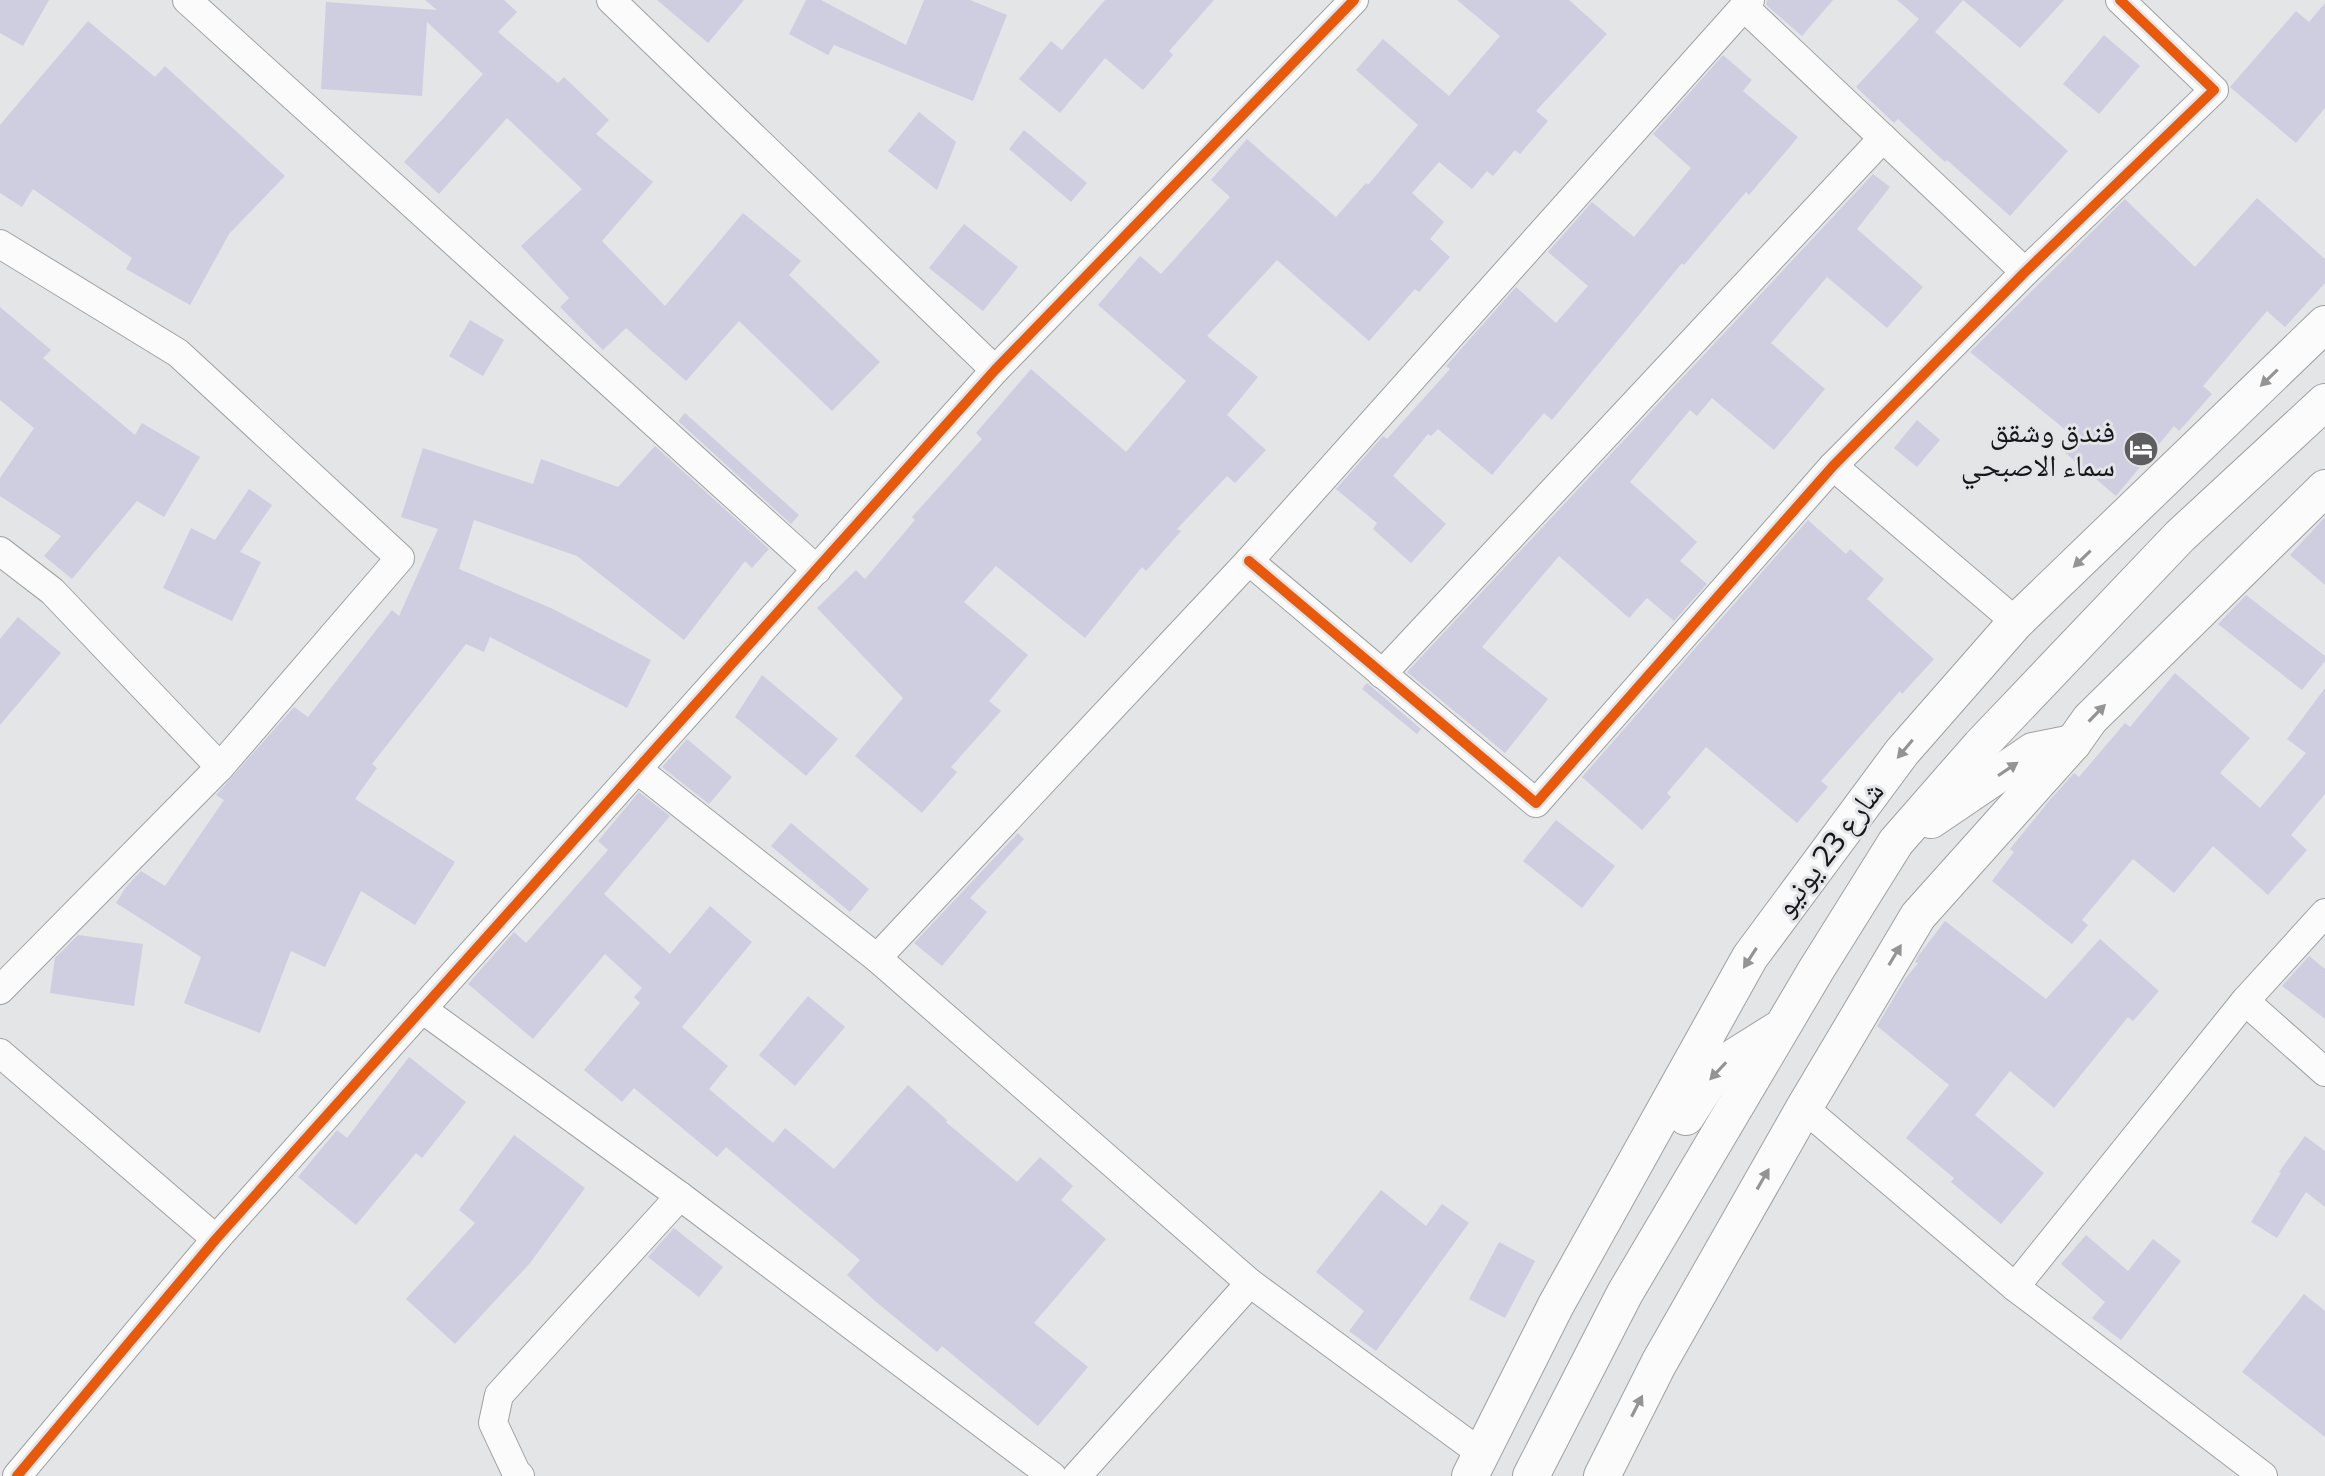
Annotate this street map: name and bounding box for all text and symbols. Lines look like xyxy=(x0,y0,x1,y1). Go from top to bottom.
one-way arrow xyxy=(2260,368,2279,387)
place label: فندق وشقق سماء الاصبحي xyxy=(1961,411,2115,490)
hotel icon: فندق وشقق سماء الاصبحي xyxy=(2122,430,2160,468)
one-way arrow xyxy=(2073,549,2092,567)
one-way arrow xyxy=(2087,704,2105,723)
one-way arrow xyxy=(1897,739,1914,759)
one-way arrow xyxy=(1997,762,2018,777)
street label: شارع 23 يونيو xyxy=(1764,773,1892,924)
one-way arrow xyxy=(1888,944,1902,966)
one-way arrow xyxy=(1744,947,1758,969)
one-way arrow xyxy=(1709,1061,1727,1081)
one-way arrow xyxy=(1756,1168,1770,1190)
one-way arrow xyxy=(1630,1395,1644,1418)

